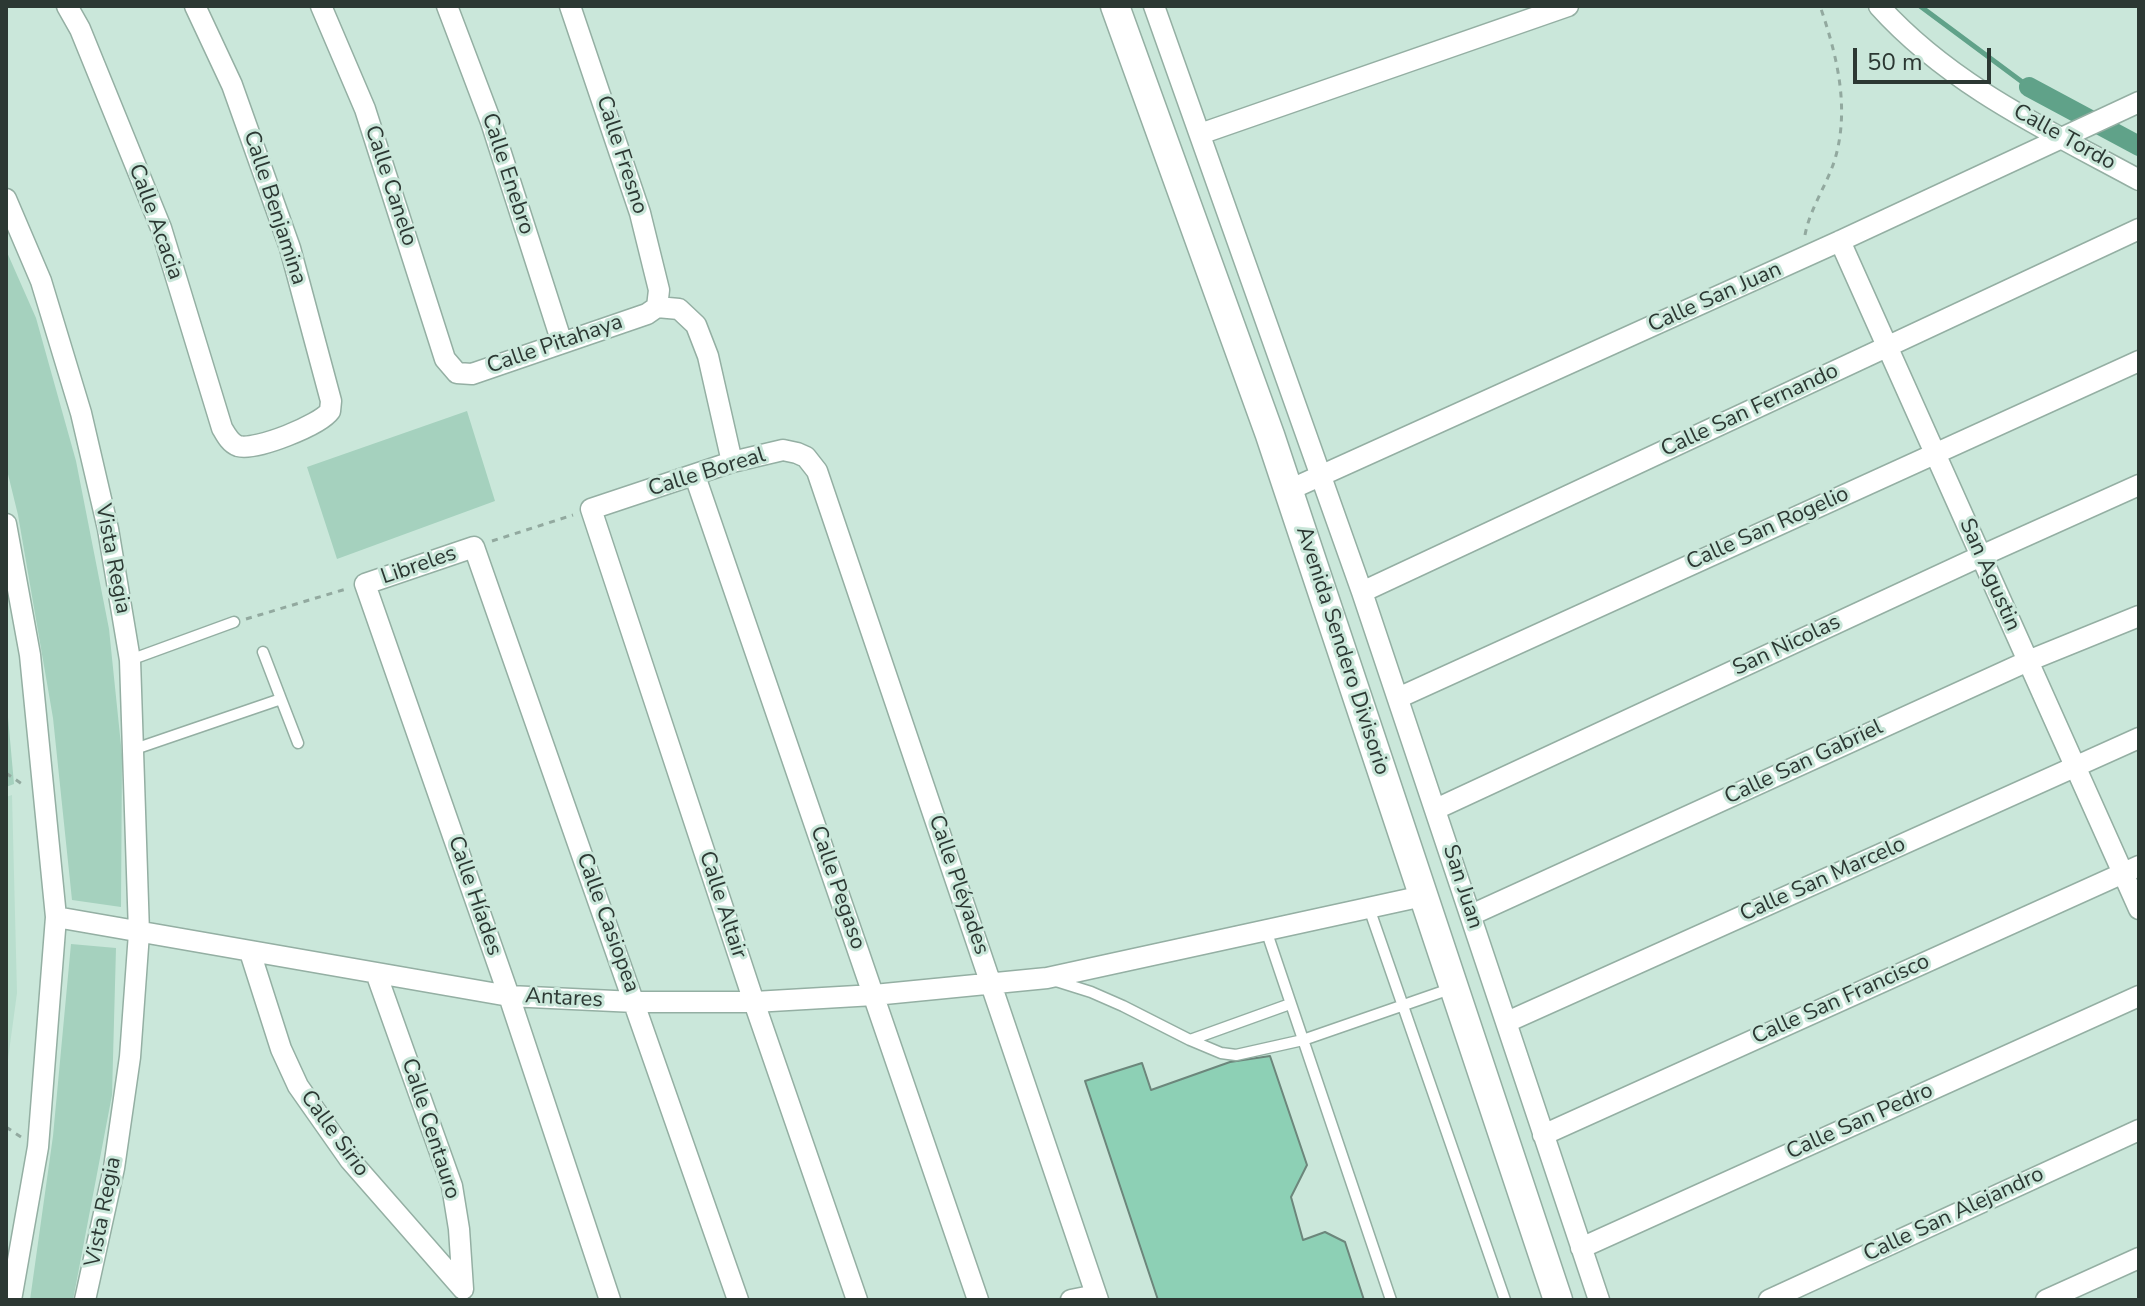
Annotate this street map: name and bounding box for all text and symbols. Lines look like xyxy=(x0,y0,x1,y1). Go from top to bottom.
scale bar xyxy=(1857,32,1995,82)
text: 50 m xyxy=(1867,46,1923,78)
street label: Calle Fresno xyxy=(589,92,653,218)
street label: Calle Tordo xyxy=(2008,99,2120,177)
street label: Calle Enebro xyxy=(475,110,539,238)
street label: Calle Canelo xyxy=(358,122,422,250)
street label: Calle Benjamina xyxy=(237,128,311,288)
street label: Calle Acacia xyxy=(122,161,188,283)
street label: Calle San Juan xyxy=(1644,257,1786,339)
street label: Calle Pitahaya xyxy=(484,309,626,381)
street label: Calle San Fernando xyxy=(1657,358,1843,464)
street label: Calle Boreal xyxy=(645,443,769,503)
street label: Calle San Rogelio xyxy=(1683,481,1853,577)
street label: Vista Regia xyxy=(88,502,136,616)
street label: San Agustin xyxy=(1952,515,2026,635)
street label: Avenida Sendero Divisorio xyxy=(1289,523,1395,779)
street label: Libreles xyxy=(378,541,460,591)
street label: San Nicolas xyxy=(1729,610,1845,682)
street label: Calle San Gabriel xyxy=(1721,715,1887,811)
street label: Calle Pléyades xyxy=(922,812,994,958)
street label: Calle Pegaso xyxy=(804,823,870,953)
street label: Calle San Marcelo xyxy=(1736,832,1910,928)
street label: Calle Híades xyxy=(441,833,507,959)
street label: San Juan xyxy=(1436,842,1488,932)
street label: Calle Altair xyxy=(692,848,752,962)
street label: Calle Casiopea xyxy=(570,850,644,996)
street label: Calle San Francisco xyxy=(1748,949,1934,1051)
street label: Antares xyxy=(524,984,604,1014)
street label: Calle Centauro xyxy=(395,1055,465,1203)
street label: Calle San Pedro xyxy=(1783,1078,1937,1166)
street label: Calle Sirio xyxy=(294,1086,374,1182)
street label: Vista Regia xyxy=(80,1155,128,1269)
street label: Calle San Alejandro xyxy=(1860,1162,2048,1268)

